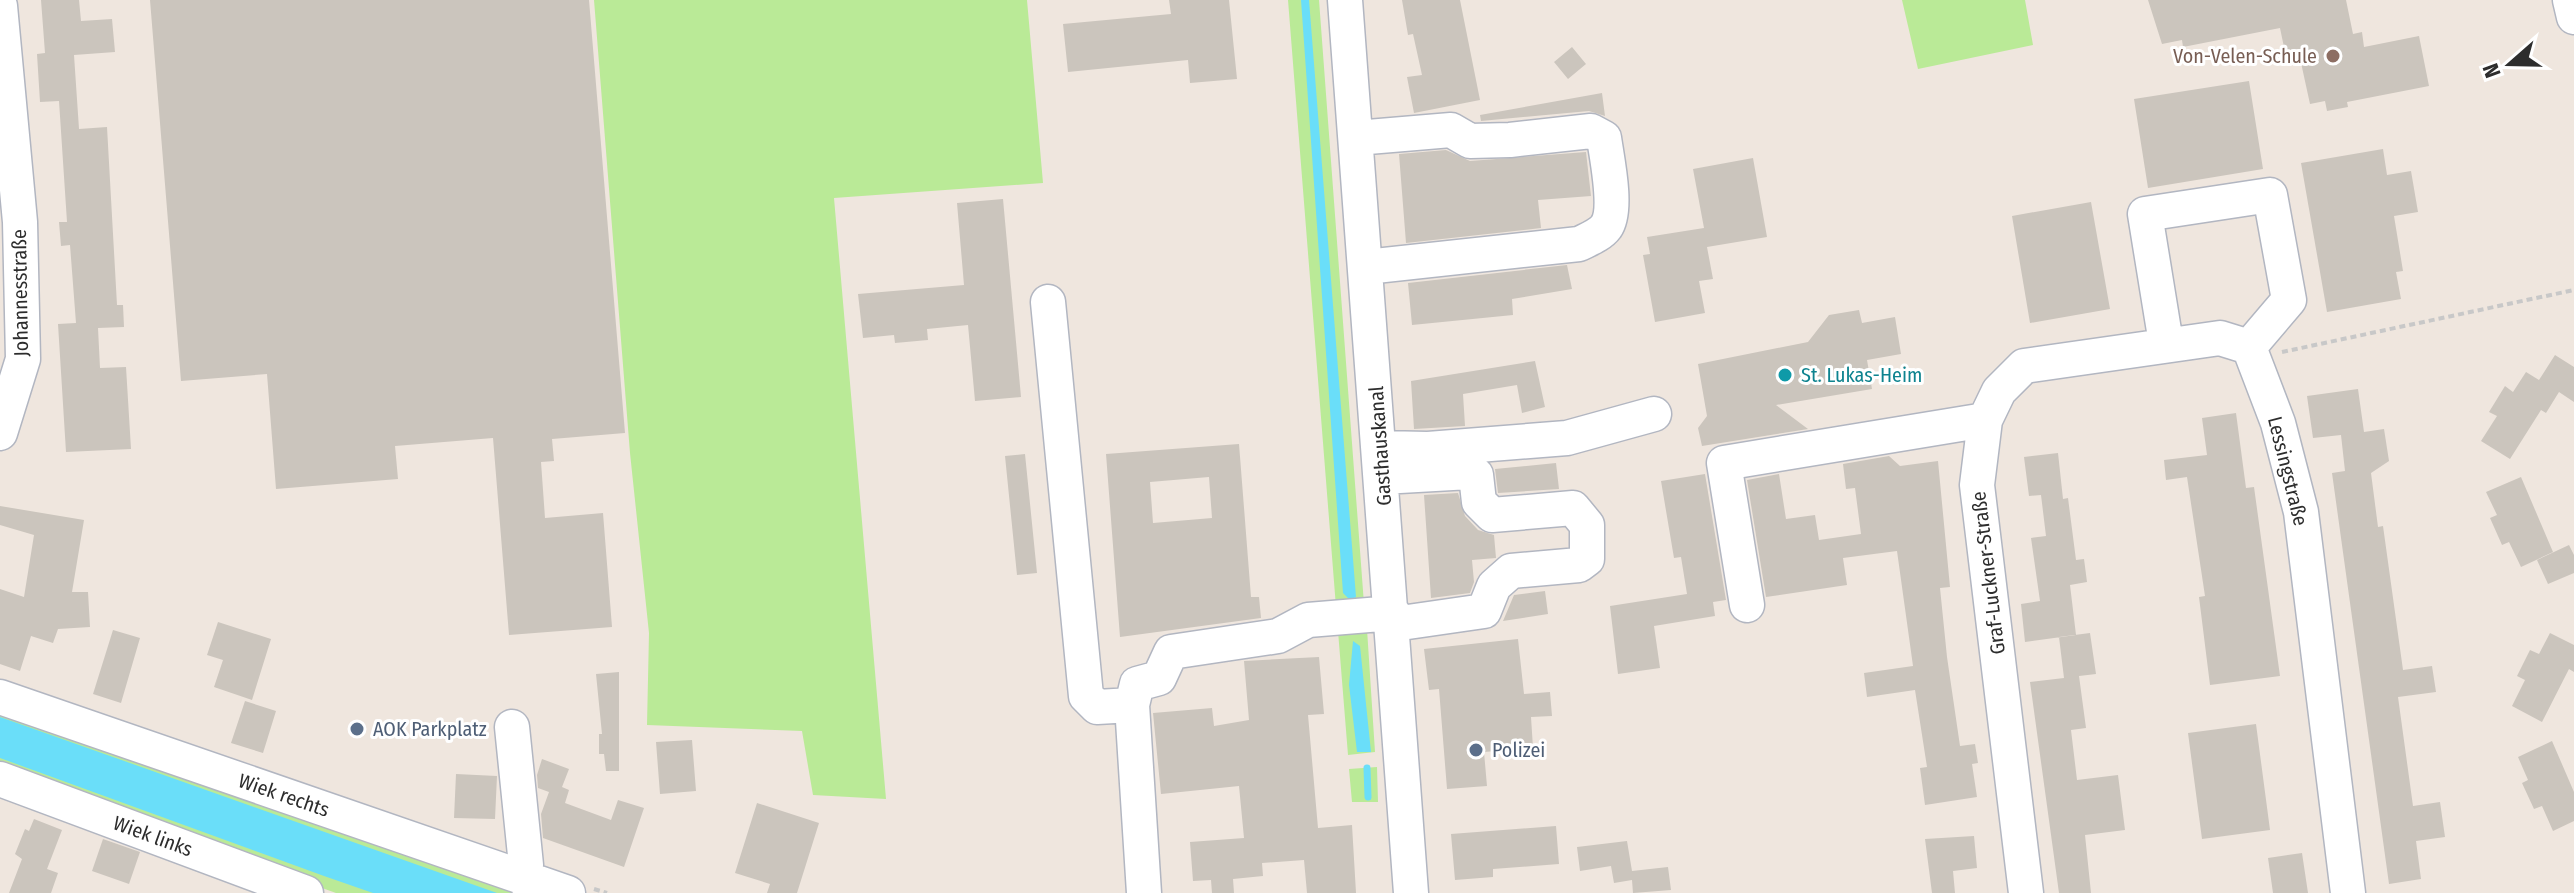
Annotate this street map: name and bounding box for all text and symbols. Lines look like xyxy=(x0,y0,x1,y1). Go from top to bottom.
north arrow xyxy=(2470,24,2550,104)
place label: Von-Velen-Schule xyxy=(2173,44,2317,68)
marker: Von-Velen-Schule xyxy=(2324,47,2342,65)
text: N xyxy=(2477,60,2507,81)
street label: Johannesstraße xyxy=(7,229,33,357)
place label: St. Lukas-Heim xyxy=(1801,363,1922,387)
marker: St. Lukas-Heim xyxy=(1776,366,1794,384)
street label: Gasthauskanal xyxy=(1364,385,1396,507)
street label: Lessingstraße xyxy=(2263,414,2313,528)
street label: Graf-Luckner-Straße xyxy=(1966,490,2010,656)
place label: AOK Parkplatz xyxy=(373,717,487,741)
marker: AOK Parkplatz xyxy=(348,720,366,738)
place label: Polizei xyxy=(1492,738,1545,762)
marker: Polizei xyxy=(1467,741,1485,759)
street label: Wiek rechts xyxy=(235,768,333,822)
street label: Wiek links xyxy=(110,811,196,861)

